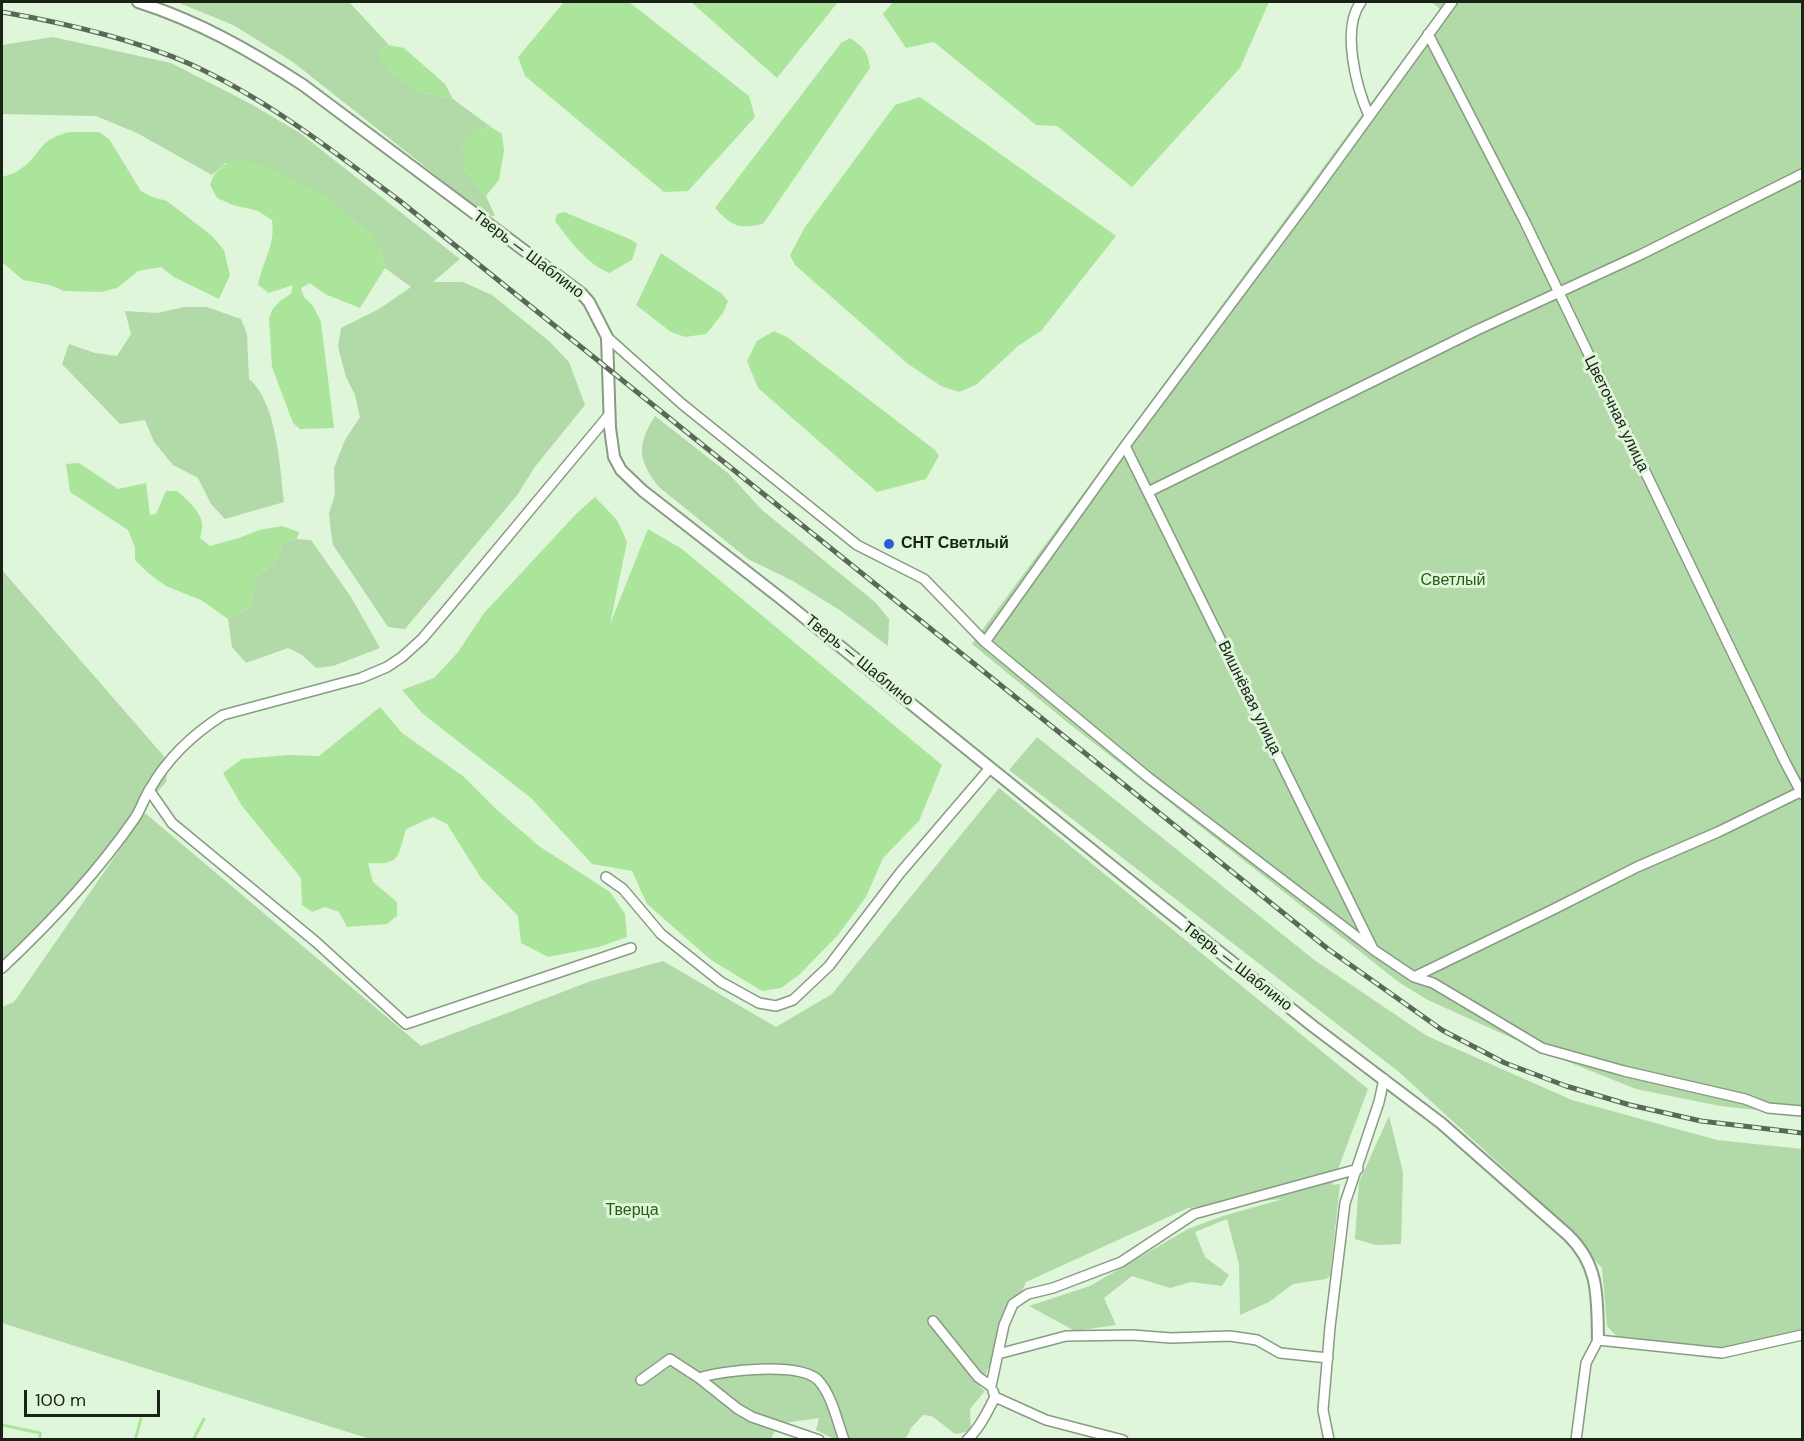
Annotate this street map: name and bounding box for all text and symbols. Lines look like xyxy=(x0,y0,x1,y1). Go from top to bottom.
street label: Тверь — Шаблино xyxy=(469,207,587,303)
street label: Цветочная улица xyxy=(1579,353,1653,475)
place label: СНТ Светлый xyxy=(901,534,1009,554)
marker: СНТ Светлый xyxy=(882,537,896,551)
park label: Светлый xyxy=(1421,571,1485,591)
street label: Тверь — Шаблино xyxy=(801,611,917,711)
street label: Вишнёвая улица xyxy=(1213,638,1285,758)
street label: Тверь — Шаблино xyxy=(1178,918,1296,1016)
park label: Тверца xyxy=(605,1201,659,1221)
scale bar xyxy=(27,1378,164,1416)
text: 100 m xyxy=(35,1388,86,1412)

